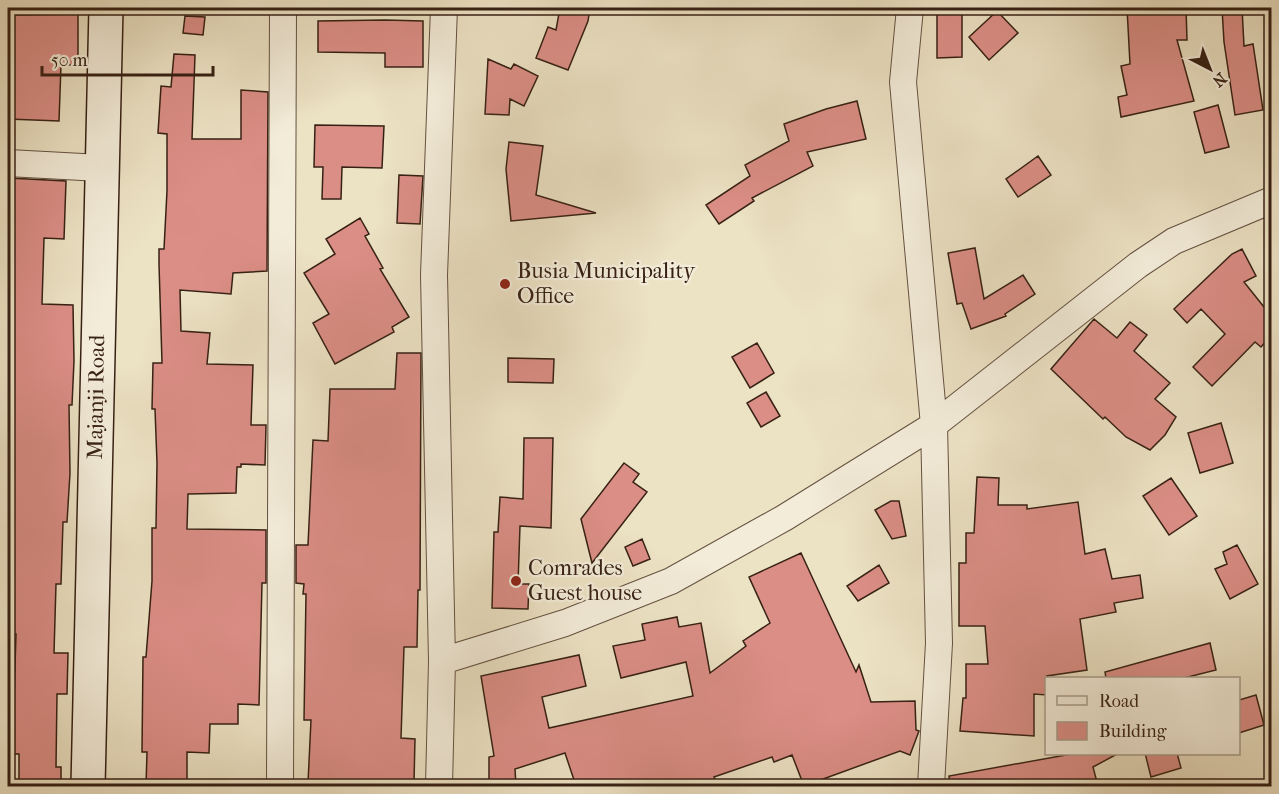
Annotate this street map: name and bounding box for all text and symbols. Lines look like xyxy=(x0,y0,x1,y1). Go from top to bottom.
scale bar xyxy=(42,39,213,77)
north arrow xyxy=(1180,39,1240,99)
text: 50 m xyxy=(51,50,88,71)
text: N xyxy=(1208,69,1231,91)
place label: Busia Municipality Office xyxy=(517,258,696,309)
marker: Busia Municipality Office xyxy=(498,277,512,291)
street label: Majanji Road xyxy=(82,333,110,460)
place label: Comrades Guest house xyxy=(528,555,642,606)
marker: Comrades Guest house xyxy=(509,574,523,588)
legend xyxy=(1045,677,1240,755)
text: Road xyxy=(1099,691,1139,712)
text: Building xyxy=(1099,721,1167,742)

